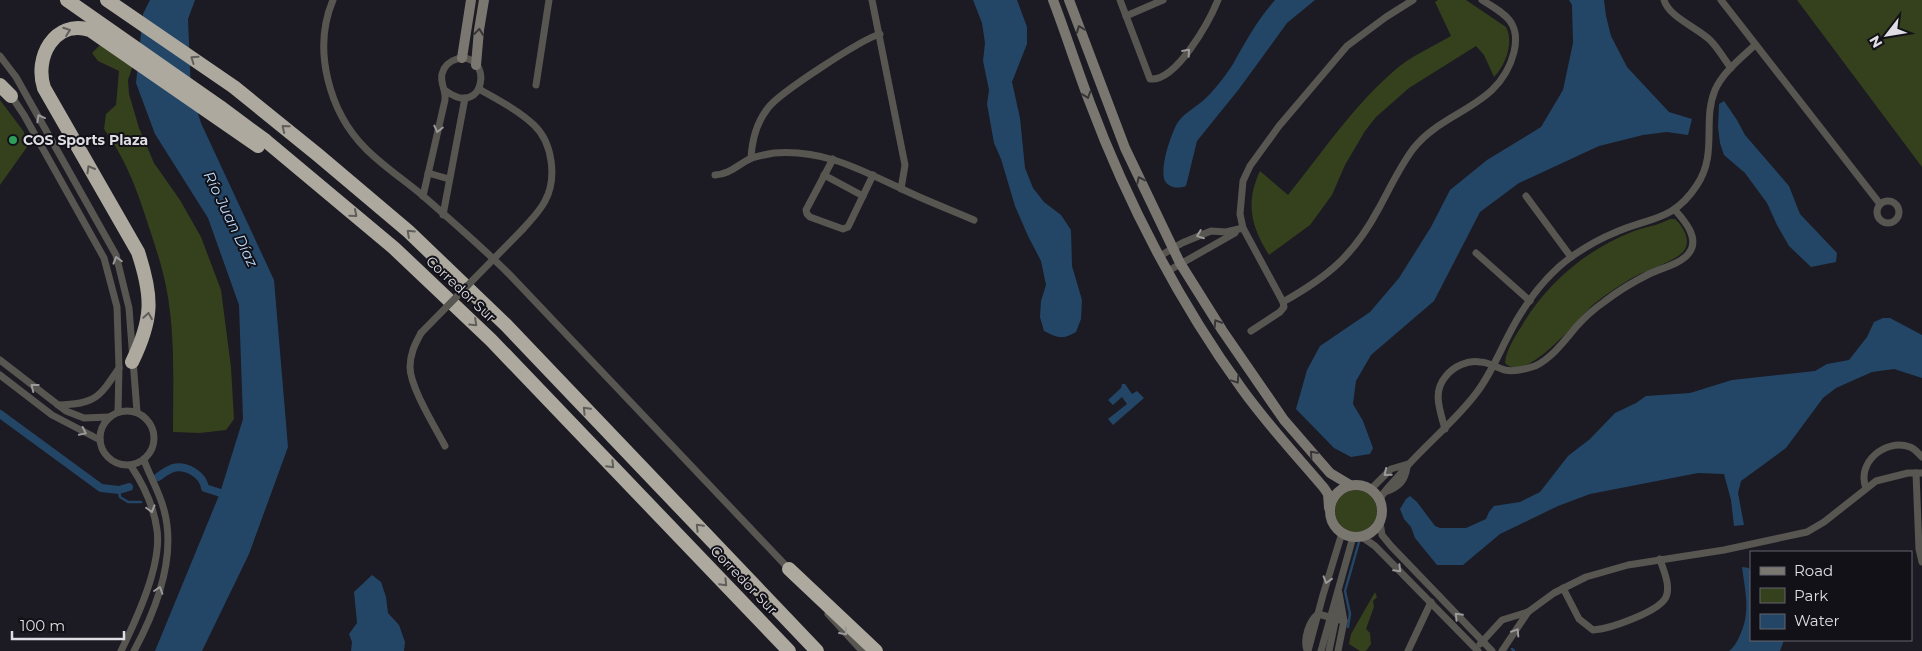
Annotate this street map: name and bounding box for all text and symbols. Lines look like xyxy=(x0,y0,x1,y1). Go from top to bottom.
north arrow xyxy=(1862,10,1912,60)
one-way arrow xyxy=(1076,25,1086,34)
one-way arrow xyxy=(63,27,71,37)
one-way arrow xyxy=(473,28,484,36)
text: N xyxy=(1865,32,1886,51)
one-way arrow xyxy=(1181,49,1190,58)
one-way arrow xyxy=(190,56,200,65)
one-way arrow xyxy=(1081,91,1091,99)
one-way arrow xyxy=(36,114,46,123)
one-way arrow xyxy=(433,125,444,134)
one-way arrow xyxy=(282,126,291,134)
place label: COS Sports Plaza xyxy=(23,131,148,149)
marker: COS Sports Plaza xyxy=(7,134,19,146)
one-way arrow xyxy=(86,165,96,174)
water label: Río Juan Díaz xyxy=(200,168,263,270)
one-way arrow xyxy=(1135,176,1146,185)
one-way arrow xyxy=(349,208,358,217)
one-way arrow xyxy=(1196,229,1205,240)
one-way arrow xyxy=(406,230,415,239)
street label: Corredor Sur xyxy=(422,252,500,326)
one-way arrow xyxy=(113,257,123,265)
one-way arrow xyxy=(142,312,153,320)
one-way arrow xyxy=(468,317,477,326)
one-way arrow xyxy=(1214,319,1223,328)
one-way arrow xyxy=(1230,374,1239,383)
one-way arrow xyxy=(31,384,40,392)
one-way arrow xyxy=(583,406,592,415)
one-way arrow xyxy=(78,426,87,436)
one-way arrow xyxy=(1310,450,1319,459)
one-way arrow xyxy=(605,460,614,469)
one-way arrow xyxy=(1384,468,1393,477)
one-way arrow xyxy=(146,505,156,513)
one-way arrow xyxy=(696,524,705,533)
street label: Corredor Sur xyxy=(707,542,782,619)
legend xyxy=(1750,551,1912,641)
text: Road xyxy=(1794,561,1833,580)
one-way arrow xyxy=(1392,563,1401,572)
one-way arrow xyxy=(1323,575,1333,584)
one-way arrow xyxy=(718,577,727,586)
one-way arrow xyxy=(154,586,164,595)
text: Park xyxy=(1794,586,1828,605)
scale bar xyxy=(12,608,125,640)
text: Water xyxy=(1794,611,1840,630)
one-way arrow xyxy=(1455,613,1464,622)
text: 100 m xyxy=(20,616,65,635)
one-way arrow xyxy=(838,626,846,635)
one-way arrow xyxy=(1510,629,1519,638)

